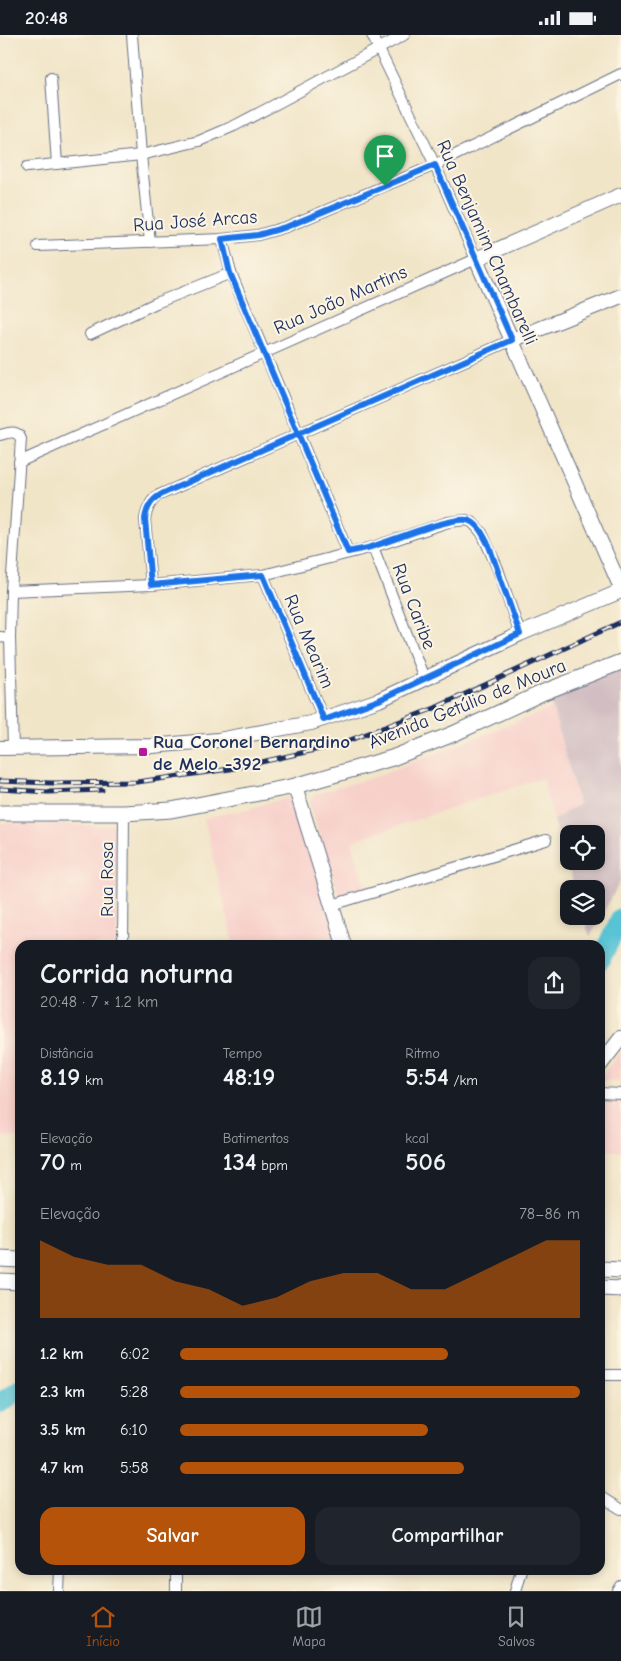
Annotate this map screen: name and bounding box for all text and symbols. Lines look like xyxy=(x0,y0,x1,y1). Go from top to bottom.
text: 20:48 xyxy=(25,7,68,29)
pin xyxy=(364,135,406,186)
street label: Rua Benjamim Chambarelli xyxy=(432,137,542,348)
icon: arrive xyxy=(371,142,399,170)
street label: Rua José Arcas xyxy=(132,206,258,236)
street label: Rua João Martins xyxy=(270,261,411,339)
street label: Rua Caribe xyxy=(388,560,440,652)
street label: Rua Mearim xyxy=(279,591,339,692)
street label: Avenida Getúlio de Moura xyxy=(365,654,569,754)
place label: Rua Coronel Bernardino de Melo -392 xyxy=(153,731,350,775)
marker: Rua Coronel Bernardino de Melo -392 xyxy=(137,746,149,758)
map controls xyxy=(560,825,605,925)
button: locate xyxy=(560,825,605,870)
street label: Rua Rosa xyxy=(96,841,118,917)
button: layers xyxy=(560,880,605,925)
button: share xyxy=(528,957,580,1009)
text: Corrida noturna xyxy=(40,958,233,990)
text: 20:48 · 7 × 1.2 km xyxy=(40,993,158,1011)
text: Distância xyxy=(40,1045,94,1062)
text: Tempo xyxy=(223,1045,262,1062)
text: Ritmo xyxy=(405,1045,440,1062)
text: 8.19 xyxy=(40,1062,80,1091)
text: 48:19 xyxy=(223,1062,275,1091)
text: 5:54 xyxy=(405,1062,449,1091)
text: km xyxy=(80,1072,103,1089)
text: /km xyxy=(449,1072,478,1089)
text: Elevação xyxy=(40,1130,93,1147)
text: Batimentos xyxy=(223,1130,289,1147)
text: kcal xyxy=(405,1130,429,1147)
text: 70 xyxy=(40,1147,66,1176)
text: 134 xyxy=(223,1147,257,1176)
text: 506 xyxy=(405,1147,446,1176)
text: m xyxy=(66,1157,82,1174)
text: bpm xyxy=(257,1157,288,1174)
text: Elevação xyxy=(40,1205,100,1223)
text: 78–86 m xyxy=(519,1205,580,1223)
text: 1.2 km xyxy=(40,1345,83,1363)
text: 6:02 xyxy=(120,1345,150,1363)
text: 2.3 km xyxy=(40,1383,85,1401)
text: 5:28 xyxy=(120,1383,148,1401)
text: 3.5 km xyxy=(40,1421,86,1439)
text: 6:10 xyxy=(120,1421,148,1439)
text: 4.7 km xyxy=(40,1459,84,1477)
text: 5:58 xyxy=(120,1459,148,1477)
button: Salvar xyxy=(40,1507,305,1565)
button: Compartilhar xyxy=(315,1507,580,1565)
tab: Início xyxy=(86,1603,120,1650)
tab: Mapa xyxy=(292,1603,326,1650)
tab: Salvos xyxy=(498,1603,535,1650)

